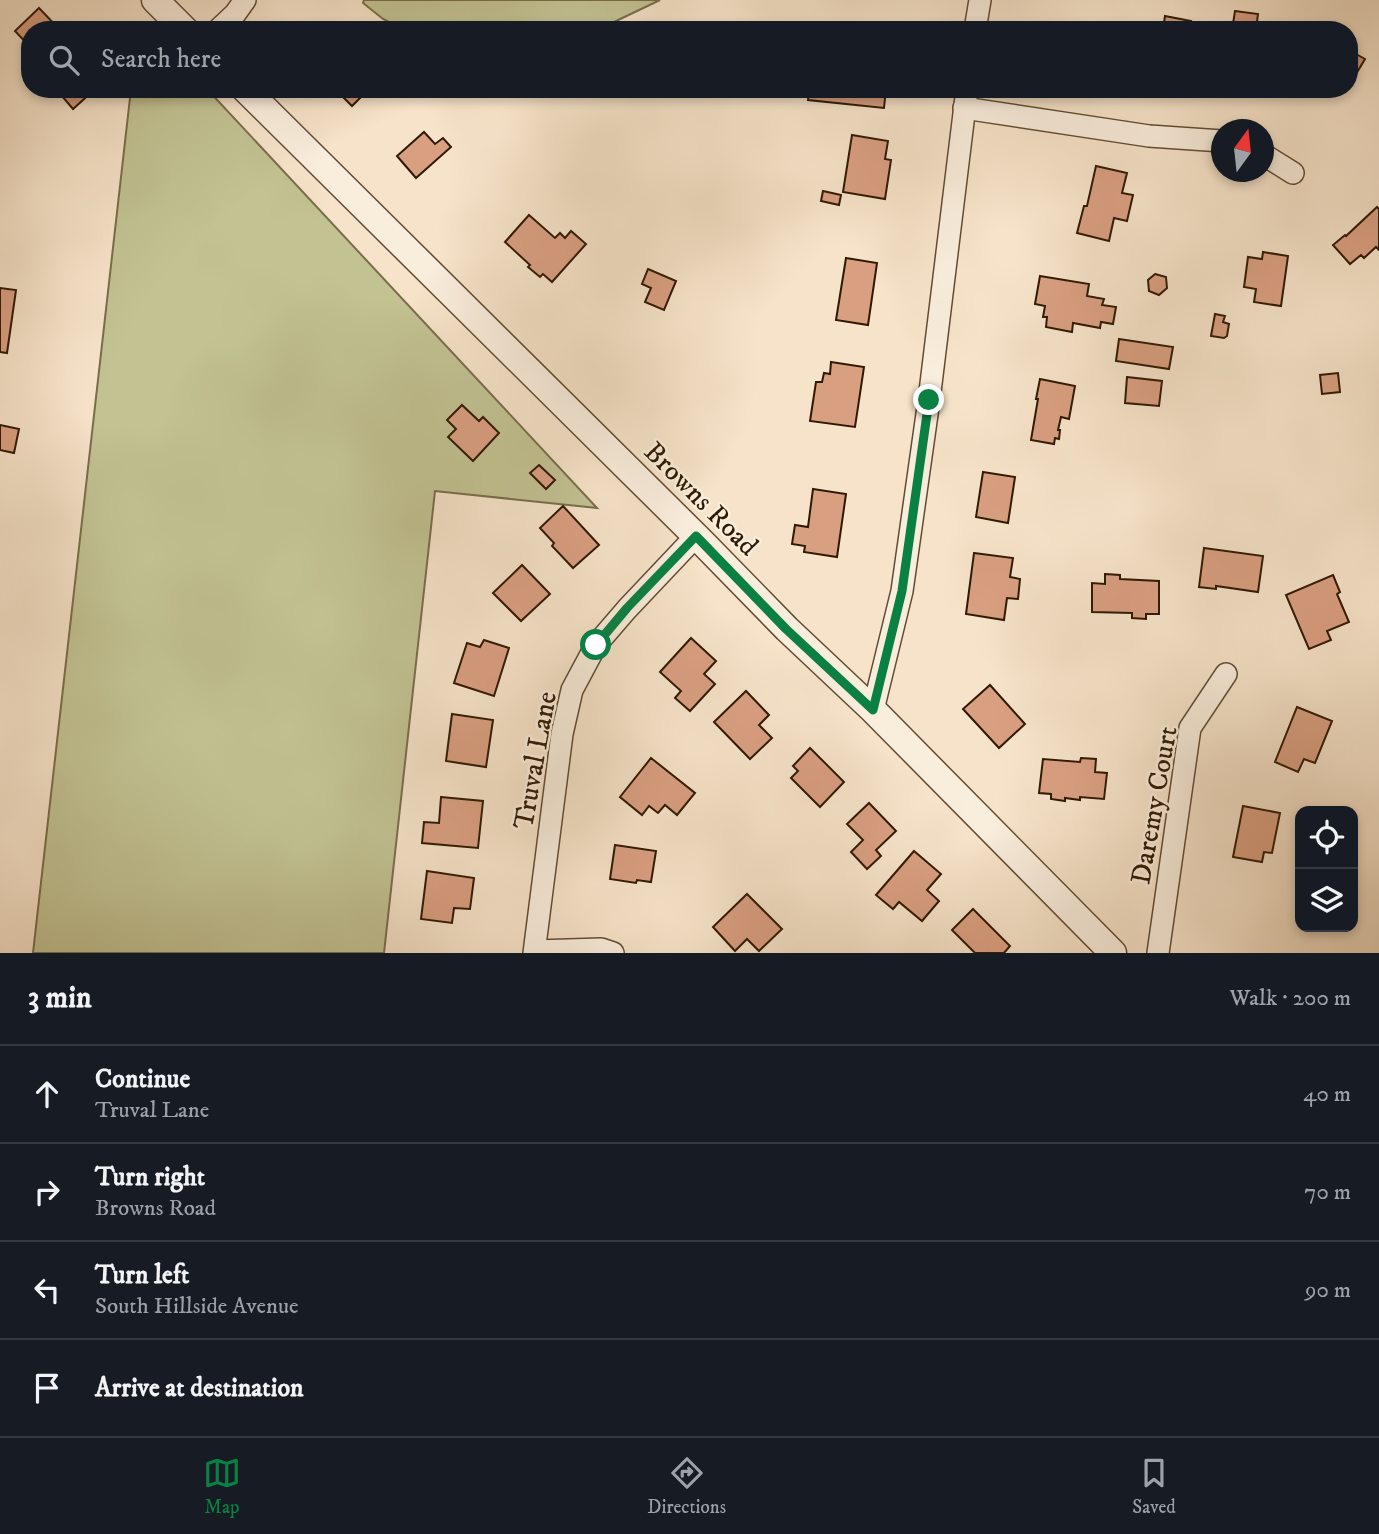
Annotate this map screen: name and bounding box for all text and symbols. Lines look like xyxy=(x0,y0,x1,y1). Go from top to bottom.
search box xyxy=(21,21,1358,98)
icon: search xyxy=(45,41,83,79)
text: Search here xyxy=(101,43,221,76)
north arrow xyxy=(1211,119,1274,182)
route end xyxy=(913,384,944,415)
street label: Browns Road xyxy=(636,435,765,564)
route start xyxy=(580,629,611,660)
street label: Truval Lane xyxy=(506,689,565,832)
street label: Daremy Court xyxy=(1123,723,1186,887)
map controls xyxy=(1295,806,1358,932)
button: locate xyxy=(1295,806,1358,869)
button: layers xyxy=(1295,869,1358,932)
text: 3 min xyxy=(28,980,92,1017)
text: Walk · 200 m xyxy=(1230,984,1351,1013)
text: Continue xyxy=(95,1063,190,1096)
icon: ahead xyxy=(28,1075,66,1113)
text: 40 m xyxy=(1303,1080,1351,1109)
text: Truval Lane xyxy=(95,1096,209,1125)
text: Turn right xyxy=(95,1161,205,1194)
icon: right xyxy=(28,1173,66,1211)
text: 70 m xyxy=(1304,1178,1351,1207)
text: Browns Road xyxy=(95,1194,216,1223)
text: Turn left xyxy=(95,1259,189,1292)
icon: left xyxy=(28,1271,66,1309)
text: 90 m xyxy=(1305,1276,1351,1305)
text: South Hillside Avenue xyxy=(95,1292,299,1321)
icon: arrive xyxy=(28,1369,66,1407)
text: Arrive at destination xyxy=(95,1372,304,1405)
tab: Map xyxy=(203,1454,241,1519)
tab: Directions xyxy=(647,1454,726,1519)
tab: Saved xyxy=(1132,1454,1176,1519)

